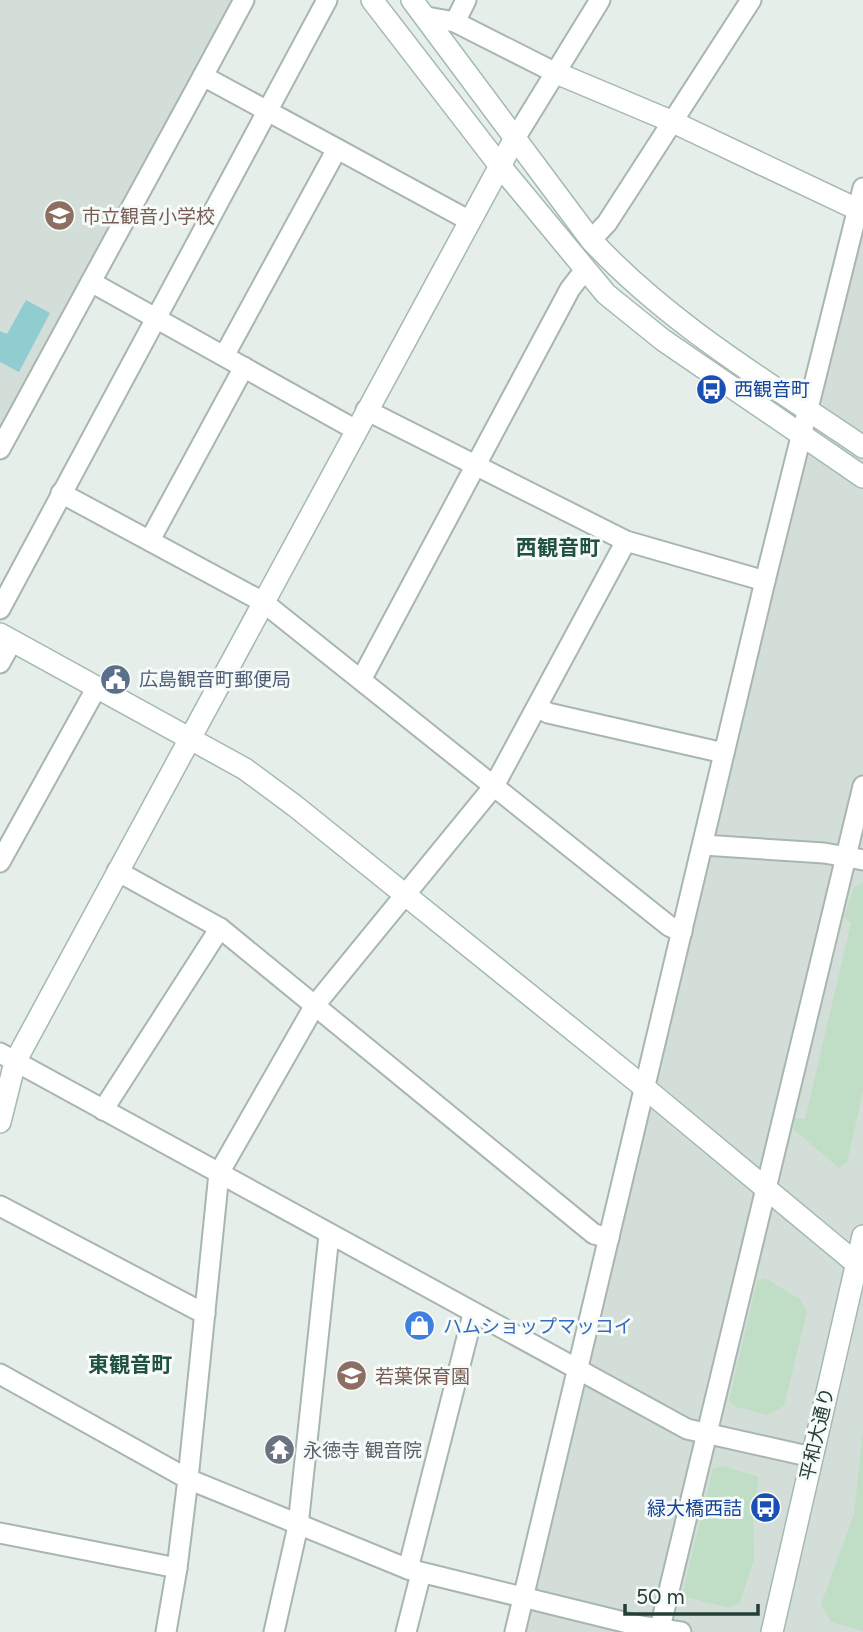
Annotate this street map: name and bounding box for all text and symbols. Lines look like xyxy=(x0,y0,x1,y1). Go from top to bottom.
school or university icon: 市立観音小学校 xyxy=(42,199,76,233)
place label: 市立観音小学校 xyxy=(82,205,215,228)
bus stop icon: 西観音町 xyxy=(694,372,728,406)
place label: 西観音町 xyxy=(734,378,810,401)
district label: 西観音町 xyxy=(516,535,600,560)
public building icon: 広島観音町郵便局 xyxy=(99,662,133,696)
place label: 広島観音町郵便局 xyxy=(139,668,291,691)
shop icon: ハムショップマッコイ xyxy=(403,1309,437,1343)
place label: ハムショップマッコイ xyxy=(443,1315,633,1338)
district label: 東観音町 xyxy=(88,1352,172,1377)
school or university icon: 若葉保育園 xyxy=(335,1359,369,1393)
place label: 若葉保育園 xyxy=(375,1365,470,1388)
street label: 平和大通り xyxy=(795,1385,839,1483)
temple icon: 永徳寺 観音院 xyxy=(263,1433,297,1467)
place label: 永徳寺 観音院 xyxy=(303,1439,422,1462)
bus stop icon: 緑大橋西詰 xyxy=(748,1491,782,1525)
place label: 緑大橋西詰 xyxy=(647,1497,742,1520)
scale bar xyxy=(625,1572,758,1616)
text: 50 m xyxy=(636,1584,685,1609)

